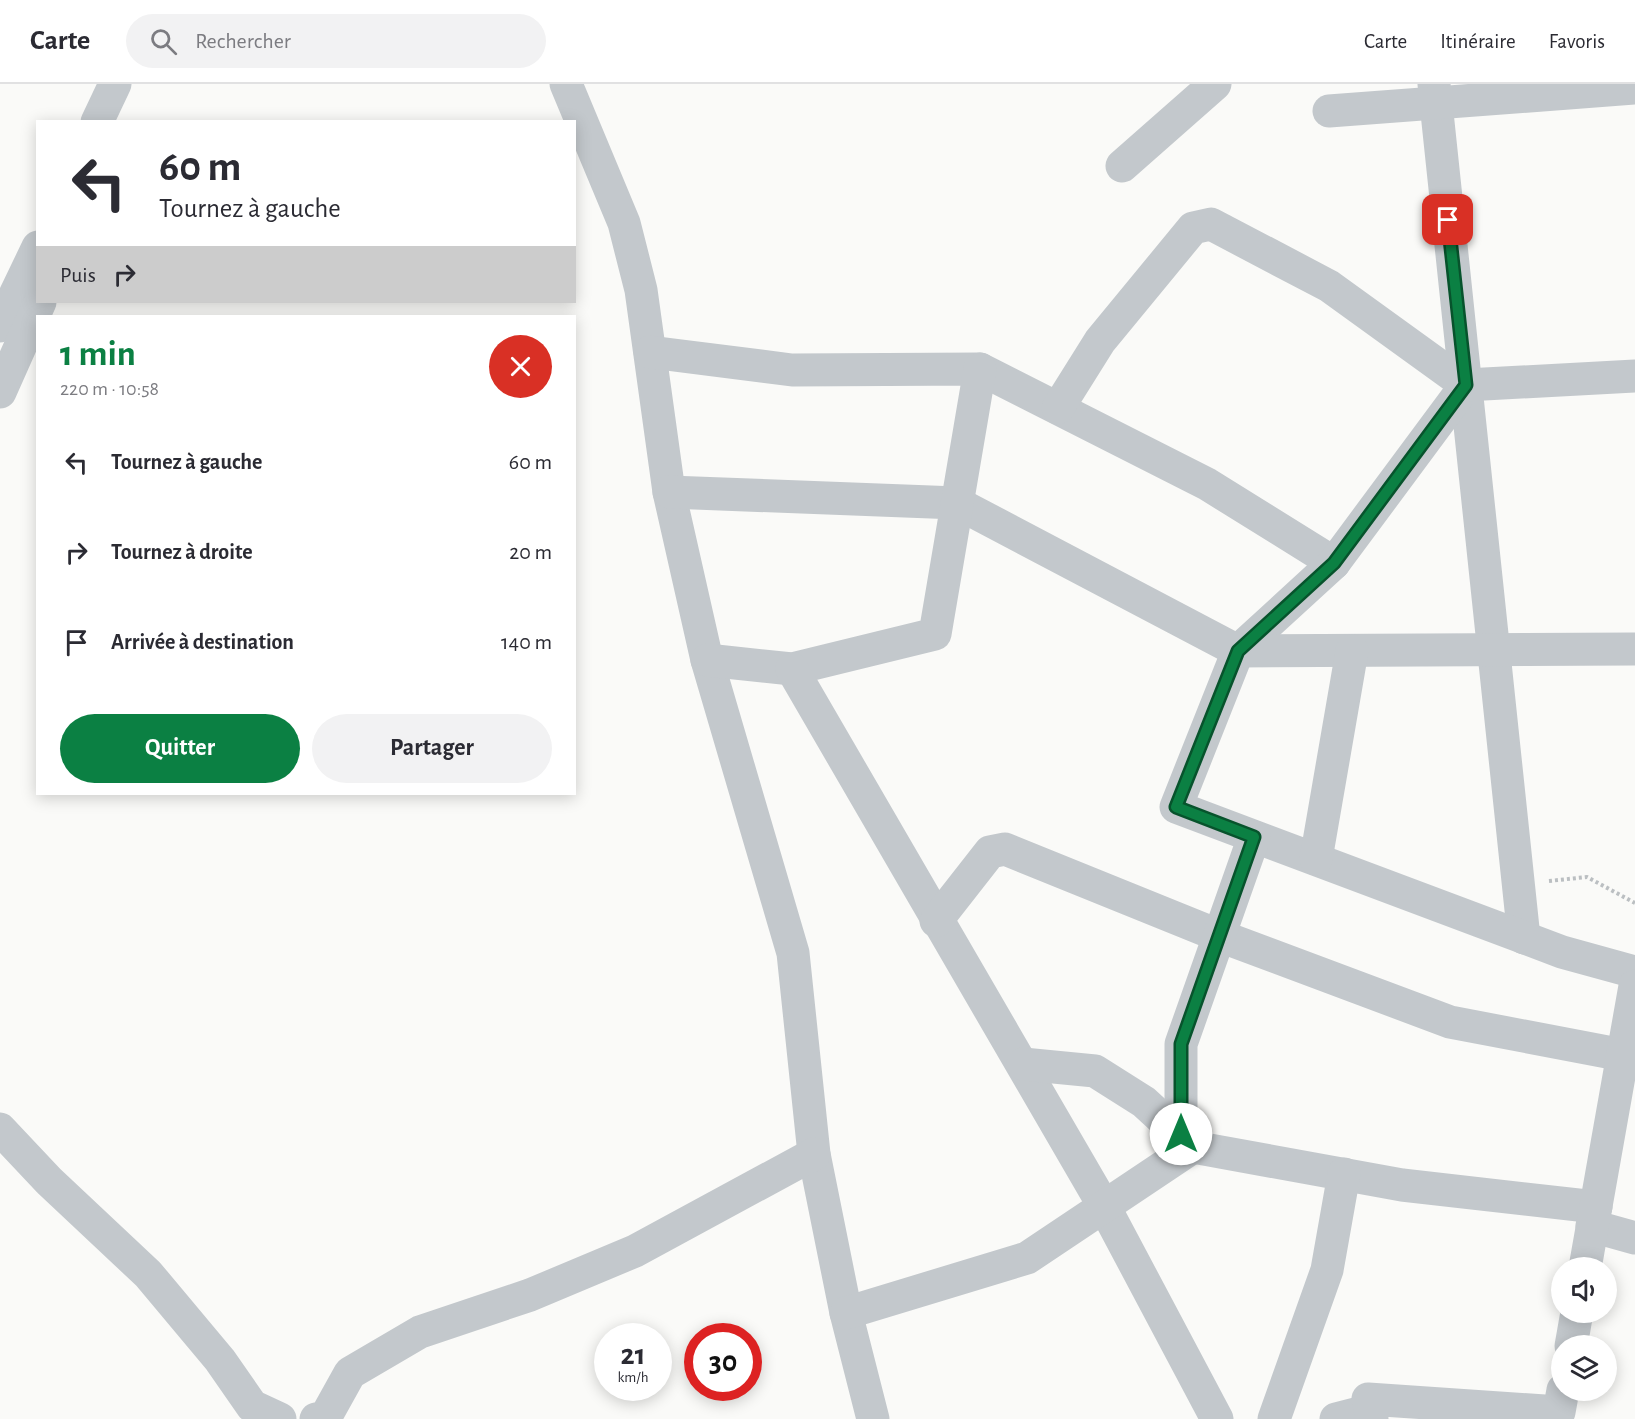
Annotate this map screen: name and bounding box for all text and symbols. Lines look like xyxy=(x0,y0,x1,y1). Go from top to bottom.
search box xyxy=(126,14,546,68)
icon: search xyxy=(147,25,180,58)
text: Carte xyxy=(30,27,90,55)
text: Rechercher xyxy=(195,30,291,52)
text: Carte xyxy=(1364,31,1407,52)
text: Itinéraire xyxy=(1440,31,1516,52)
text: Favoris xyxy=(1549,31,1605,52)
icon: left xyxy=(60,144,138,222)
text: 60 m xyxy=(159,146,241,188)
pin xyxy=(1422,194,1473,245)
text: Tournez à gauche xyxy=(159,195,341,222)
icon: arrive xyxy=(1431,203,1464,236)
icon: right xyxy=(108,258,141,291)
text: Puis xyxy=(60,264,96,286)
button: close xyxy=(489,335,552,398)
text: 1 min xyxy=(60,336,136,372)
text: 220 m · 10:58 xyxy=(60,379,159,399)
icon: left xyxy=(60,446,93,479)
text: Tournez à gauche xyxy=(111,451,262,473)
text: 60 m xyxy=(509,451,552,473)
icon: right xyxy=(60,536,93,569)
text: Tournez à droite xyxy=(111,541,253,563)
text: 20 m xyxy=(509,541,552,563)
icon: arrive xyxy=(60,626,93,659)
text: Arrivée à destination xyxy=(111,631,294,653)
text: 140 m xyxy=(501,631,552,653)
button: Quitter xyxy=(60,714,300,783)
button: Partager xyxy=(312,714,552,783)
position arrow xyxy=(1149,1102,1213,1166)
map controls xyxy=(1551,1257,1617,1401)
button: sound xyxy=(1551,1257,1617,1323)
speed limit sign: 30 xyxy=(684,1323,762,1401)
button: layers xyxy=(1551,1335,1617,1401)
text: 21 xyxy=(621,1340,645,1370)
text: km/h xyxy=(618,1370,648,1385)

